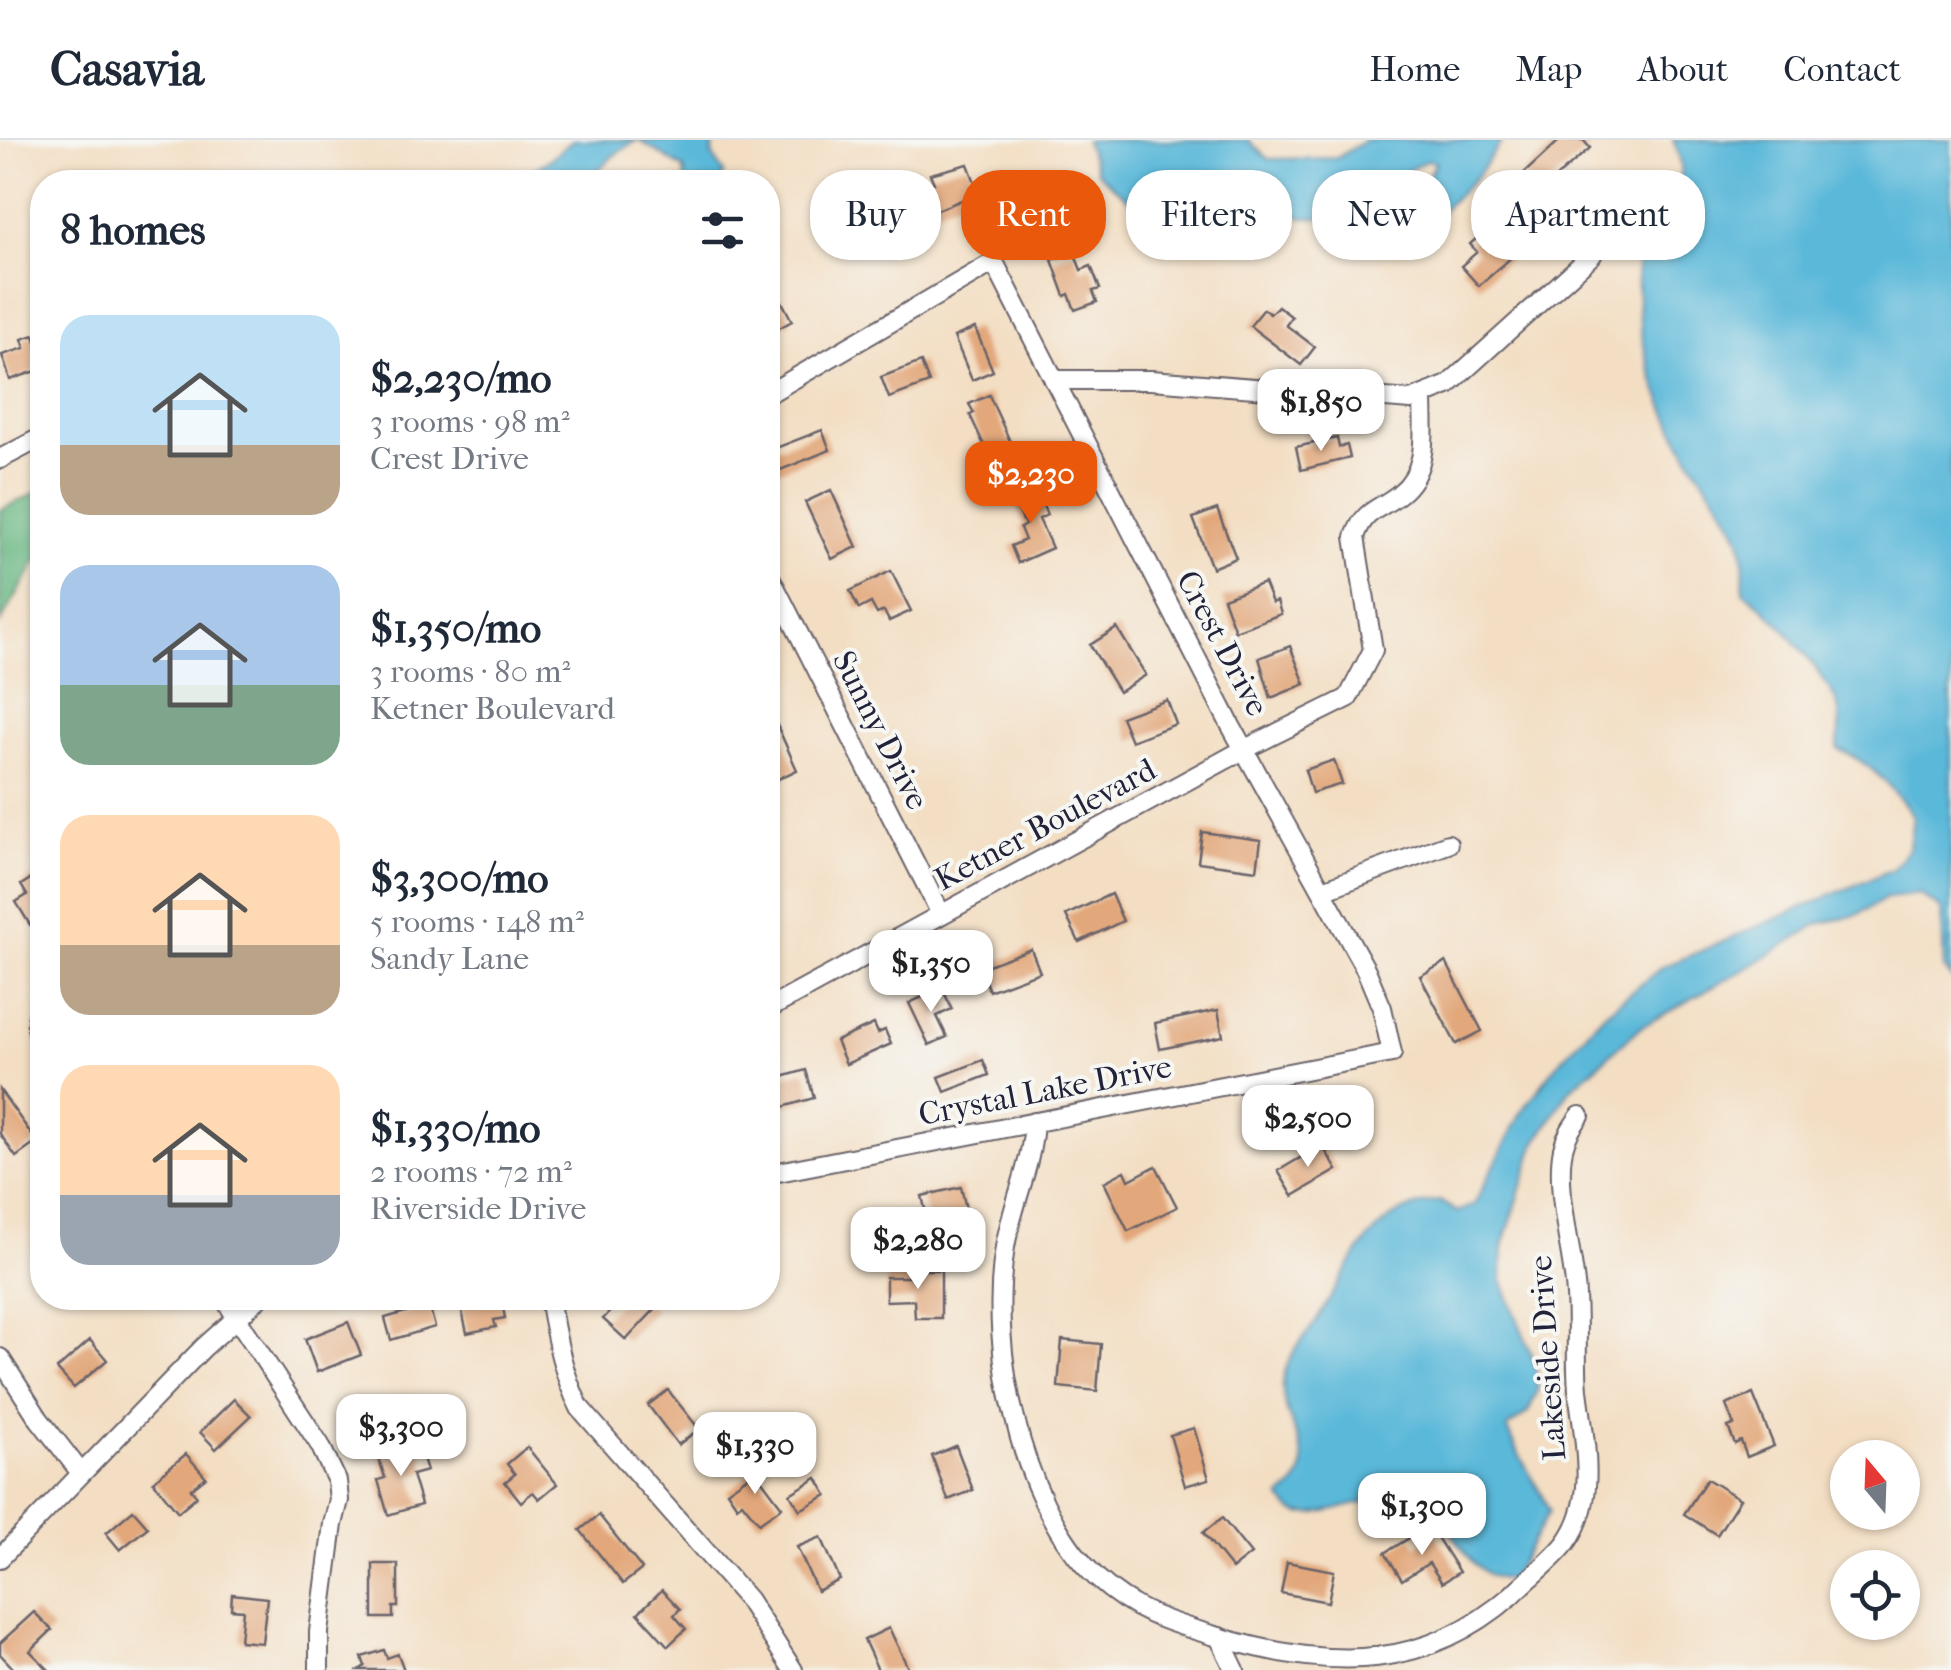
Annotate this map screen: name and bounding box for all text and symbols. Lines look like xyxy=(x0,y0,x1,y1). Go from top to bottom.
text: Casavia xyxy=(50,41,204,97)
text: Home xyxy=(1369,49,1460,90)
text: Map xyxy=(1515,49,1583,90)
text: About xyxy=(1638,49,1728,90)
text: Contact xyxy=(1783,49,1901,90)
chip: Buy xyxy=(810,170,941,260)
chip: Rent xyxy=(961,170,1106,260)
chip: Filters xyxy=(1126,170,1292,260)
chip: New xyxy=(1312,170,1451,260)
chip: Apartment xyxy=(1471,170,1705,260)
icon: filters xyxy=(695,203,750,258)
text: 8 homes xyxy=(60,206,206,255)
text: $2,230/mo xyxy=(370,354,552,403)
icon: home xyxy=(140,355,260,475)
pin: $1,850 xyxy=(1240,369,1402,454)
text: $1,850 xyxy=(1279,383,1363,420)
text: 3 rooms · 98 m² xyxy=(370,403,570,440)
text: Crest Drive xyxy=(370,440,529,477)
pin: $2,230 xyxy=(950,441,1112,526)
text: $2,230 xyxy=(987,455,1075,492)
street label: Crest Drive xyxy=(1169,564,1276,722)
text: $1,350/mo xyxy=(370,604,541,653)
icon: home xyxy=(140,605,260,725)
street label: Sunny Drive xyxy=(825,645,936,816)
text: 3 rooms · 80 m² xyxy=(370,653,571,690)
text: Ketner Boulevard xyxy=(370,690,615,727)
street label: Ketner Boulevard xyxy=(928,750,1163,898)
text: $3,300/mo xyxy=(370,854,549,903)
icon: home xyxy=(140,855,260,975)
text: 5 rooms · 148 m² xyxy=(370,903,584,940)
pin: $1,350 xyxy=(850,930,1012,1015)
text: Sandy Lane xyxy=(370,940,529,977)
text: $1,350 xyxy=(891,944,971,981)
street label: Crystal Lake Drive xyxy=(916,1048,1175,1133)
pin: $2,500 xyxy=(1227,1085,1389,1170)
text: $2,500 xyxy=(1264,1099,1352,1136)
text: $1,330/mo xyxy=(370,1104,540,1153)
icon: home xyxy=(140,1105,260,1225)
text: 2 rooms · 72 m² xyxy=(370,1153,572,1190)
text: Riverside Drive xyxy=(370,1190,586,1227)
pin: $2,280 xyxy=(837,1207,999,1292)
text: $2,280 xyxy=(873,1221,963,1258)
street label: Lakeside Drive xyxy=(1522,1254,1573,1462)
pin: $3,300 xyxy=(320,1394,482,1479)
text: $3,300 xyxy=(358,1408,444,1445)
pin: $1,330 xyxy=(674,1412,836,1497)
text: $1,330 xyxy=(715,1426,795,1463)
north arrow xyxy=(1830,1440,1920,1530)
map controls xyxy=(1830,1440,1920,1640)
pin: $1,300 xyxy=(1341,1473,1503,1558)
text: $1,300 xyxy=(1380,1487,1464,1524)
button: locate xyxy=(1830,1550,1920,1640)

